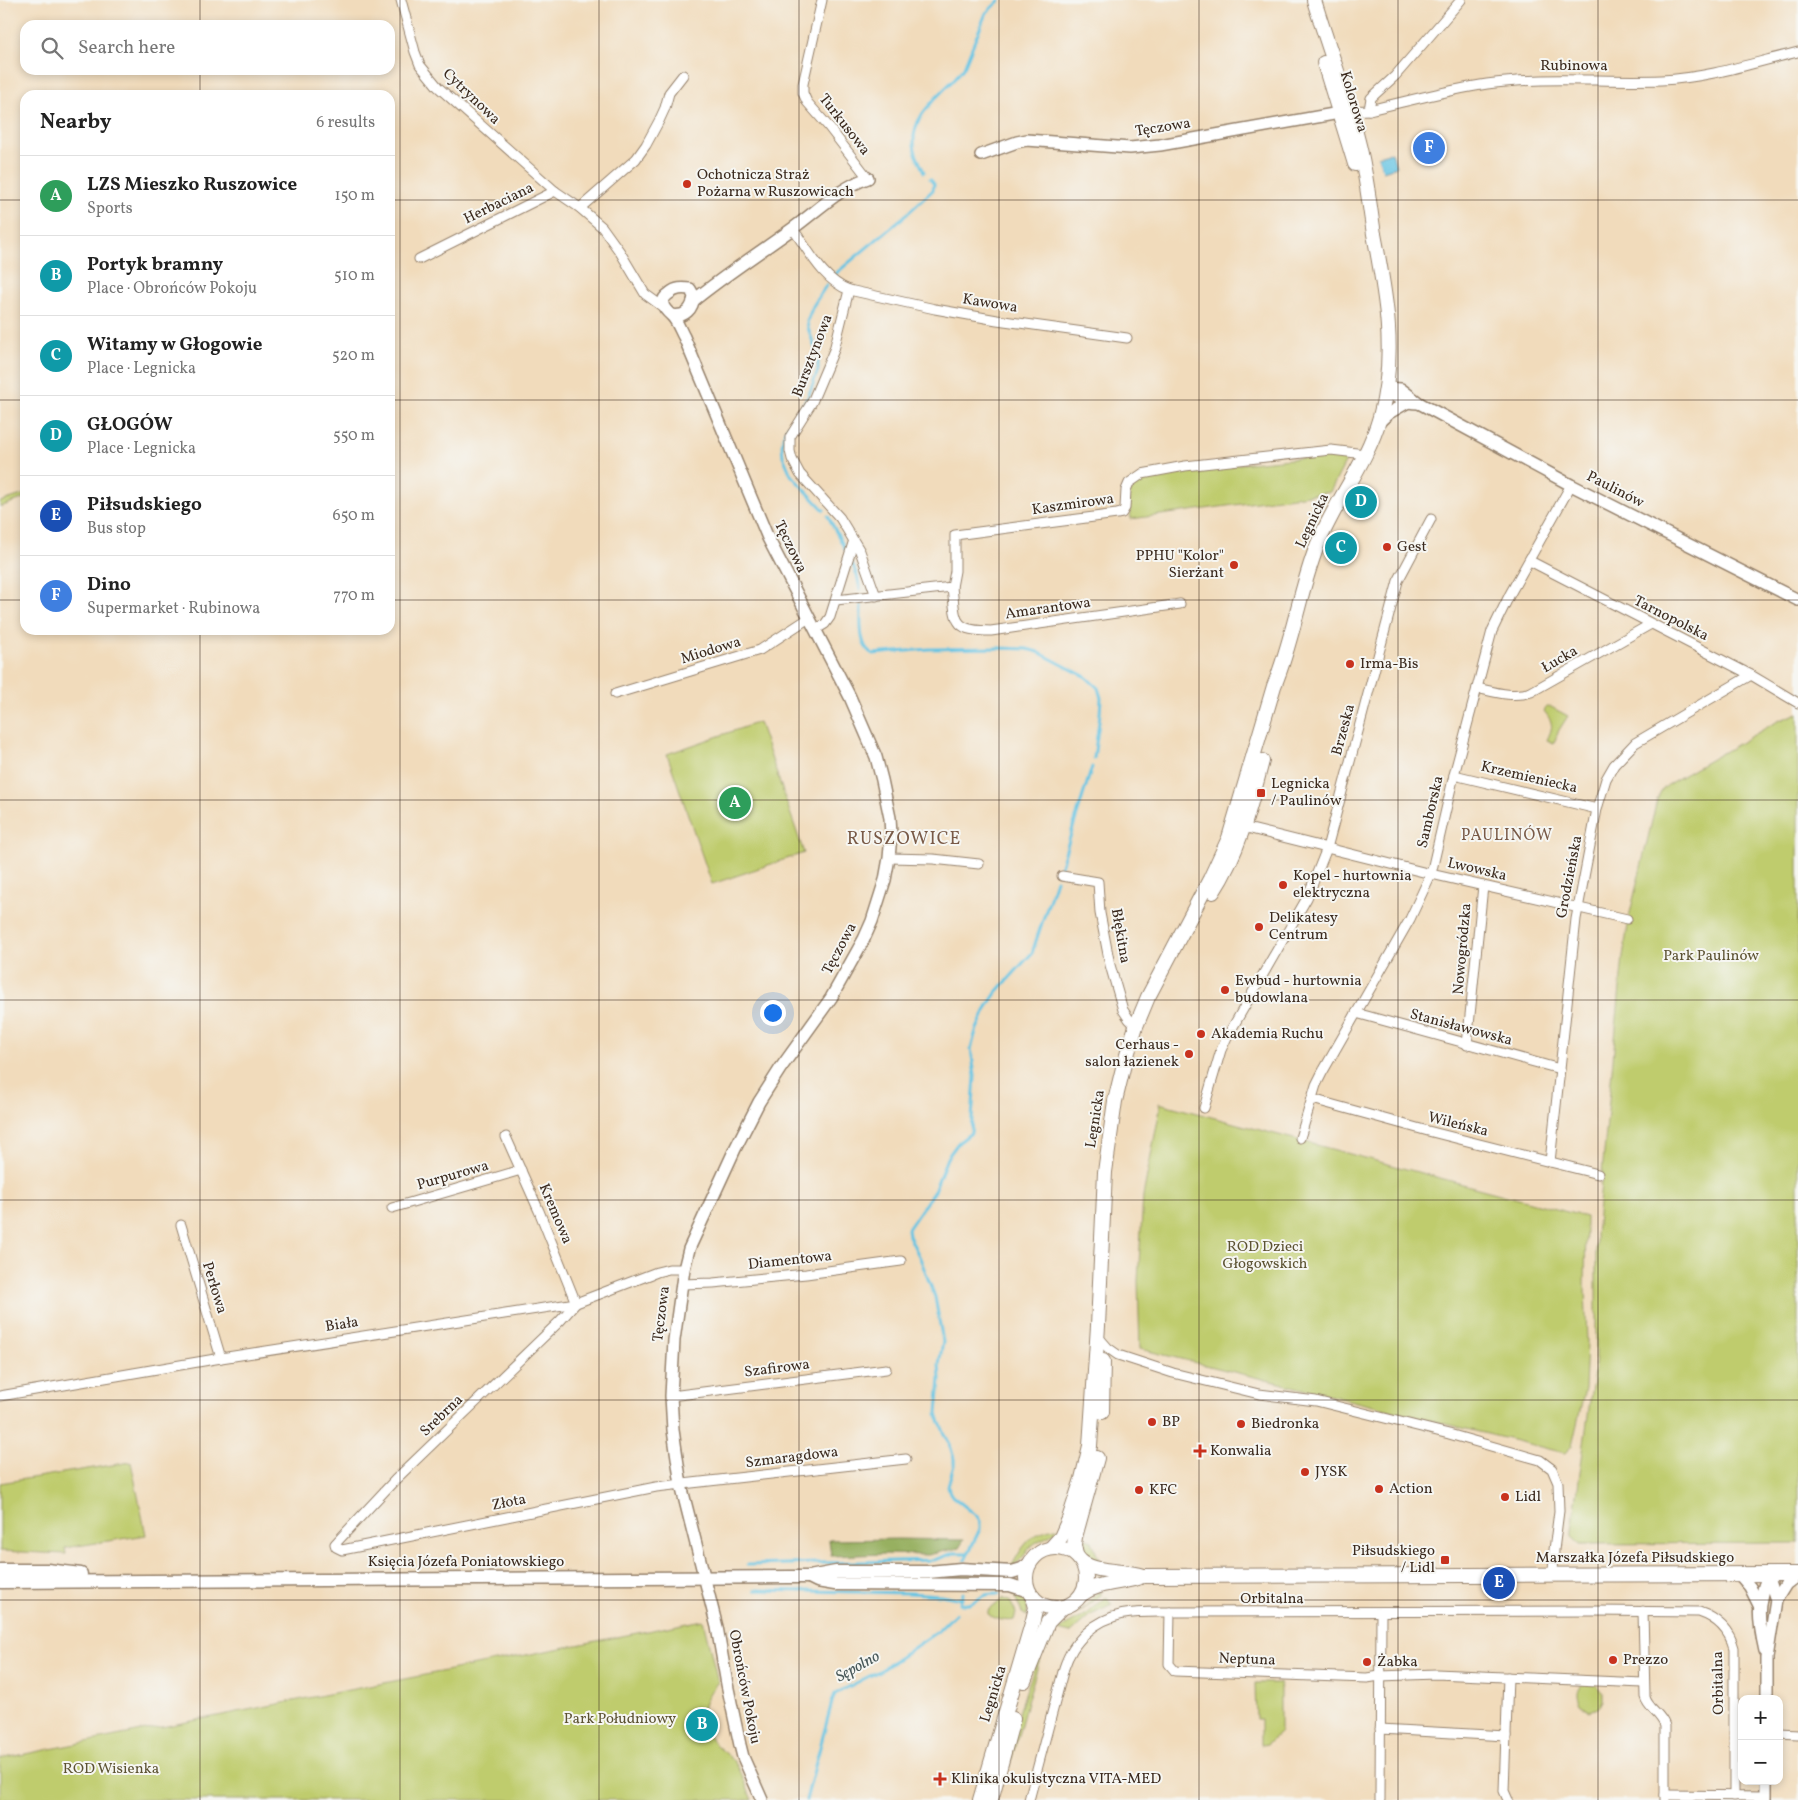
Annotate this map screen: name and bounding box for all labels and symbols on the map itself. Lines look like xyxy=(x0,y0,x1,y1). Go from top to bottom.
street label: Rubinowa xyxy=(1540,56,1608,77)
street label: Cytrynowa xyxy=(438,64,504,130)
street label: Kolorowa xyxy=(1334,69,1372,135)
street label: Turkusowa xyxy=(813,90,875,160)
street label: Tęczowa xyxy=(1134,113,1192,143)
pin: F xyxy=(1413,129,1445,167)
place label: Ochotnicza Straż Pożarna w Ruszowicach xyxy=(697,165,854,203)
street label: Herbaciana xyxy=(460,178,538,230)
marker: Ochotnicza Straż Pożarna w Ruszowicach xyxy=(681,178,693,190)
street label: Kawowa xyxy=(961,289,1019,319)
street label: Bursztynowa xyxy=(788,311,838,401)
street label: Paulinów xyxy=(1583,467,1648,514)
pin: D xyxy=(1345,483,1377,521)
street label: Kaszmirowa xyxy=(1031,489,1115,521)
street label: Legnicka xyxy=(1291,490,1335,552)
street label: Tęczowa xyxy=(768,517,812,577)
pin: C xyxy=(1325,529,1357,567)
place label: Gest xyxy=(1397,537,1427,558)
marker: Gest xyxy=(1381,541,1393,553)
place label: PPHU "Kolor" Sierżant xyxy=(1136,546,1224,584)
marker: PPHU "Kolor" Sierżant xyxy=(1228,559,1240,571)
street label: Tarnopolska xyxy=(1630,591,1712,647)
street label: Amarantowa xyxy=(1004,593,1092,625)
street label: Miodowa xyxy=(678,632,744,670)
street label: Łucka xyxy=(1538,641,1582,679)
place label: Irma-Bis xyxy=(1360,654,1418,675)
marker: Irma-Bis xyxy=(1344,658,1356,670)
street label: Brzeska xyxy=(1327,702,1361,758)
street label: Krzemieniecka xyxy=(1479,757,1579,799)
place label: Legnicka / Paulinów xyxy=(1271,774,1342,812)
street label: Samborska xyxy=(1412,774,1450,850)
pin: A xyxy=(719,784,751,822)
marker: Legnicka / Paulinów xyxy=(1255,787,1267,799)
district label: PAULINÓW xyxy=(1461,825,1553,847)
district label: RUSZOWICE xyxy=(847,827,961,852)
street label: Grodzieńska xyxy=(1552,834,1588,920)
street label: Lwowska xyxy=(1445,853,1509,887)
place label: Kopel - hurtownia elektryczna xyxy=(1293,866,1412,904)
marker: Kopel - hurtownia elektryczna xyxy=(1277,879,1289,891)
street label: Nowogródzka xyxy=(1449,902,1477,996)
street label: Błękitna xyxy=(1105,907,1135,965)
place label: Delikatesy Centrum xyxy=(1269,908,1338,946)
street label: Tęczowa xyxy=(818,919,862,979)
marker: Delikatesy Centrum xyxy=(1253,921,1265,933)
park label: Park Paulinów xyxy=(1663,946,1759,967)
place label: Ewbud - hurtownia budowlana xyxy=(1235,971,1362,1009)
marker: Ewbud - hurtownia budowlana xyxy=(1219,984,1231,996)
your location xyxy=(760,1000,786,1026)
street label: Stanisławowska xyxy=(1407,1004,1515,1052)
place label: Akademia Ruchu xyxy=(1211,1024,1324,1045)
marker: Akademia Ruchu xyxy=(1195,1028,1207,1040)
place label: Cerhaus - salon łazienek xyxy=(1085,1035,1179,1073)
marker: Cerhaus - salon łazienek xyxy=(1183,1048,1195,1060)
street label: Legnicka xyxy=(1081,1088,1111,1150)
street label: Wileńska xyxy=(1426,1107,1490,1143)
street label: Purpurowa xyxy=(415,1156,491,1196)
street label: Kremowa xyxy=(533,1181,577,1247)
park label: ROD Dzieci Głogowskich xyxy=(1223,1237,1308,1275)
street label: Diamentowa xyxy=(747,1246,833,1276)
street label: Perłowa xyxy=(196,1259,232,1317)
street label: Tęczowa xyxy=(648,1285,676,1343)
street label: Biała xyxy=(324,1312,360,1338)
street label: Szafirowa xyxy=(743,1355,811,1383)
street label: Srebrna xyxy=(416,1390,468,1442)
place label: BP xyxy=(1162,1412,1180,1433)
place label: Biedronka xyxy=(1251,1414,1319,1435)
marker: BP xyxy=(1146,1416,1158,1428)
marker: Biedronka xyxy=(1235,1418,1247,1430)
place label: Konwalia xyxy=(1210,1441,1271,1462)
street label: Szmaragdowa xyxy=(744,1442,840,1474)
marker: Konwalia xyxy=(1194,1445,1206,1457)
place label: JYSK xyxy=(1315,1462,1348,1483)
marker: JYSK xyxy=(1299,1466,1311,1478)
place label: Action xyxy=(1389,1479,1433,1500)
place label: KFC xyxy=(1149,1480,1178,1501)
marker: Action xyxy=(1373,1483,1385,1495)
marker: KFC xyxy=(1133,1484,1145,1496)
place label: Lidl xyxy=(1515,1487,1541,1508)
street label: Złota xyxy=(490,1489,528,1517)
marker: Lidl xyxy=(1499,1491,1511,1503)
place label: Piłsudskiego / Lidl xyxy=(1352,1541,1435,1579)
street label: Marszałka Józefa Piłsudskiego xyxy=(1536,1548,1734,1569)
street label: Księcia Józefa Poniatowskiego xyxy=(368,1552,564,1573)
marker: Piłsudskiego / Lidl xyxy=(1439,1554,1451,1566)
pin: E xyxy=(1483,1564,1515,1602)
street label: Orbitalna xyxy=(1240,1589,1304,1610)
street label: Obrońców Pokoju xyxy=(723,1628,765,1746)
water label: Sępolno xyxy=(832,1646,885,1688)
street label: Neptuna xyxy=(1218,1649,1276,1671)
place label: Prezzo xyxy=(1623,1650,1668,1671)
street label: Orbitalna xyxy=(1708,1651,1730,1715)
place label: Żabka xyxy=(1377,1652,1418,1673)
marker: Prezzo xyxy=(1607,1654,1619,1666)
marker: Żabka xyxy=(1361,1656,1373,1668)
street label: Legnicka xyxy=(975,1663,1013,1725)
pin: B xyxy=(686,1706,718,1744)
park label: Park Południowy xyxy=(564,1709,676,1730)
park label: ROD Wisienka xyxy=(63,1759,159,1780)
place label: Klinika okulistyczna VITA-MED xyxy=(951,1769,1161,1790)
marker: Klinika okulistyczna VITA-MED xyxy=(933,1772,947,1786)

